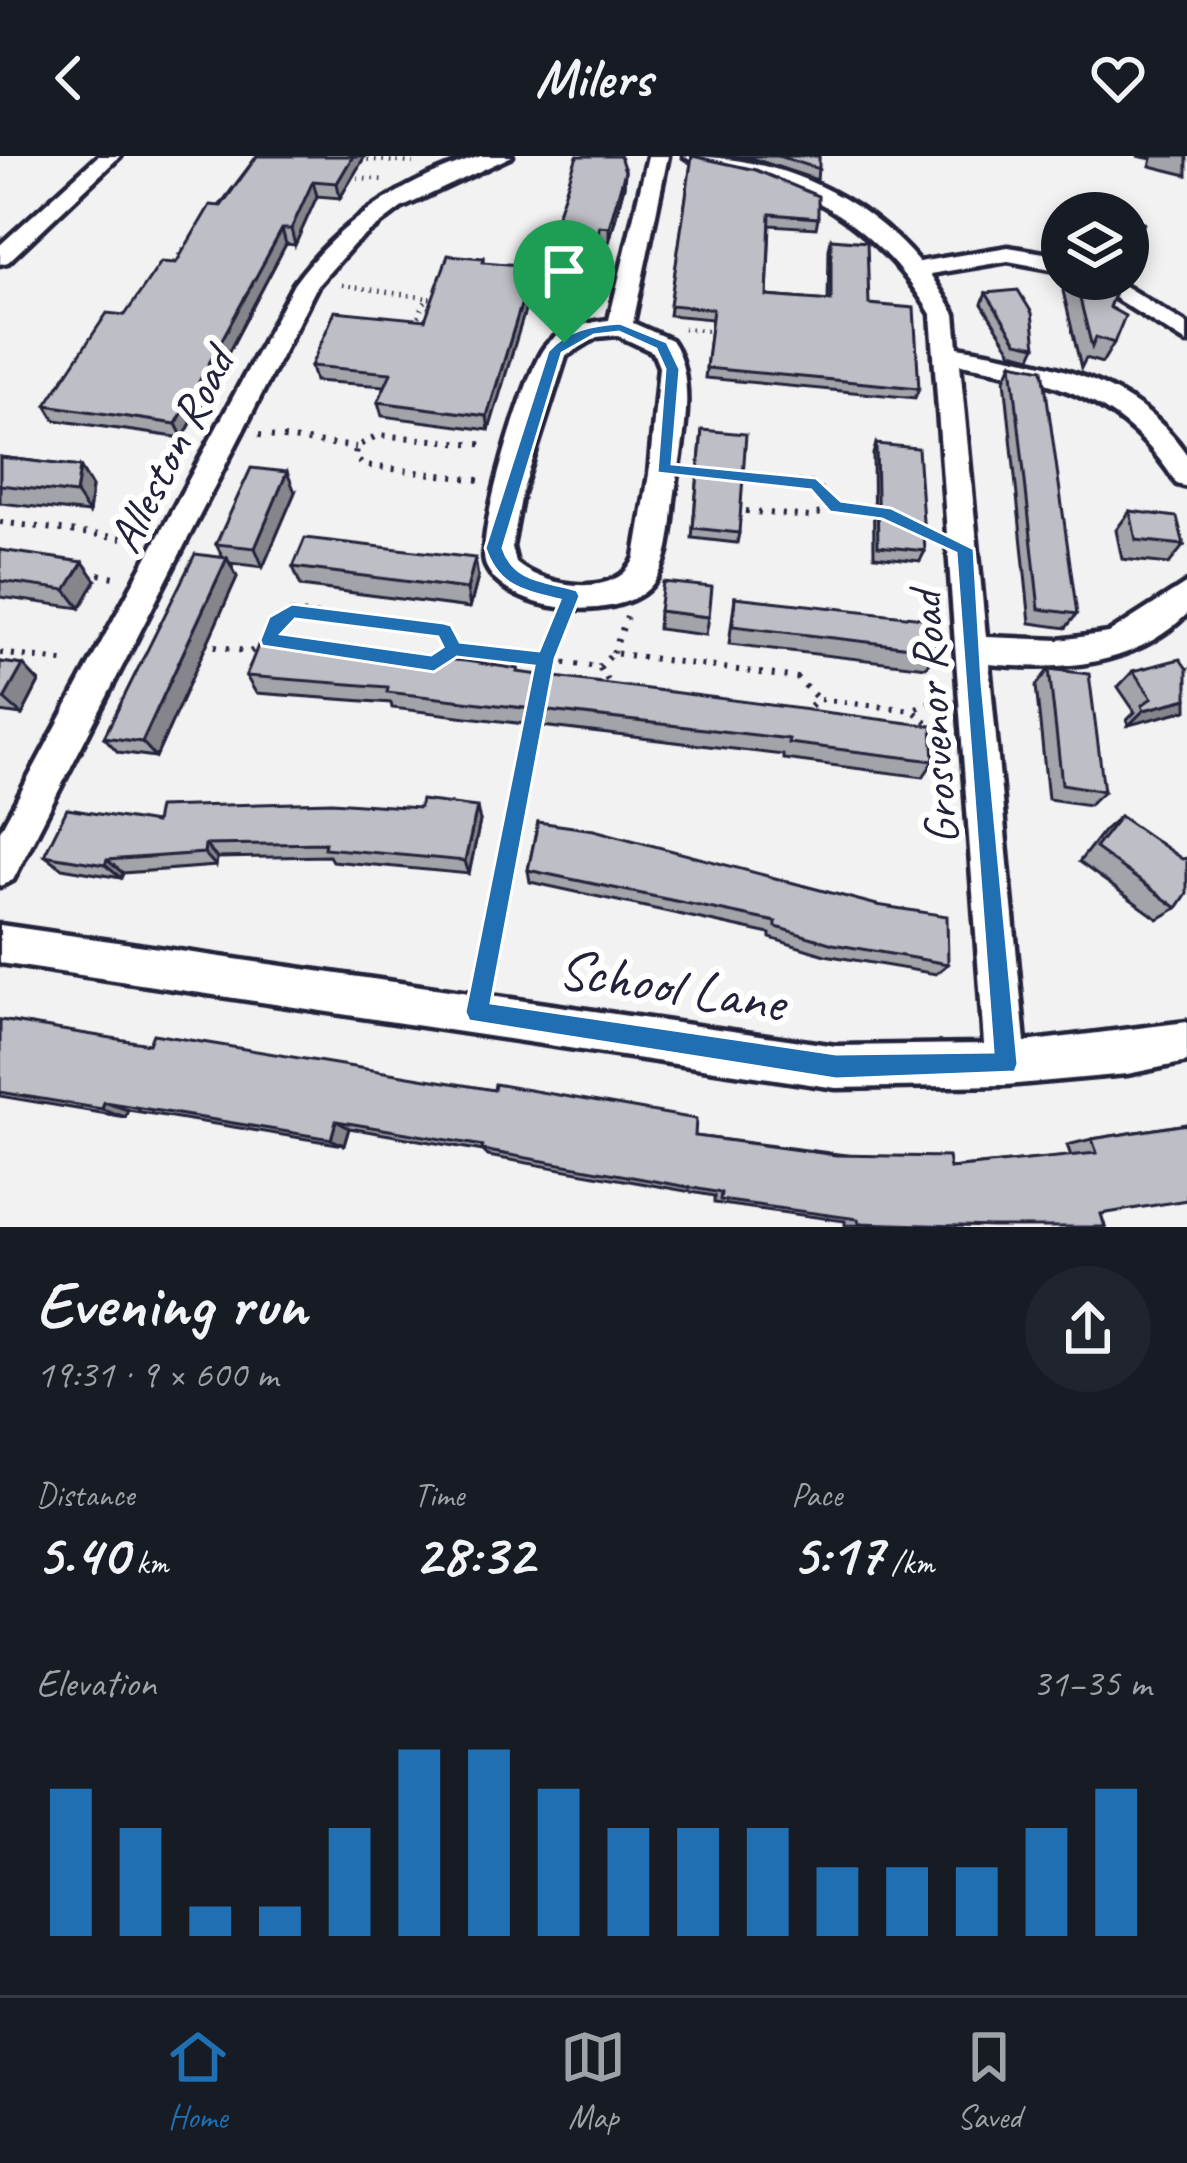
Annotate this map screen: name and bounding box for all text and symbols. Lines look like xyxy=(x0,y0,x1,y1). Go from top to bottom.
text: Milers xyxy=(535,44,652,112)
icon: back xyxy=(36,45,102,111)
icon: heart xyxy=(1085,45,1151,111)
map controls xyxy=(1041,192,1149,300)
button: layers xyxy=(1041,192,1149,300)
pin xyxy=(513,220,615,343)
icon: arrive xyxy=(531,238,597,304)
street label: Alleston Road xyxy=(94,333,250,562)
street label: Grosvenor Road xyxy=(894,583,972,846)
street label: School Lane xyxy=(554,932,794,1039)
text: Evening run xyxy=(36,1263,306,1346)
button: share xyxy=(1025,1266,1151,1392)
text: 19:31 · 9 × 600 m xyxy=(36,1350,278,1399)
text: Distance xyxy=(36,1474,134,1516)
text: Time xyxy=(414,1474,464,1516)
text: Pace xyxy=(791,1474,842,1516)
text: 5.40 xyxy=(36,1516,128,1592)
text: 28:32 xyxy=(414,1516,534,1592)
text: 5:17 xyxy=(791,1516,883,1592)
text: km xyxy=(128,1542,168,1584)
text: /km xyxy=(883,1542,934,1584)
text: Elevation xyxy=(36,1659,156,1708)
text: 31–35 m xyxy=(1032,1659,1151,1708)
tab: Home xyxy=(165,2024,231,2138)
tab: Map xyxy=(560,2024,626,2138)
tab: Saved xyxy=(956,2024,1022,2138)

